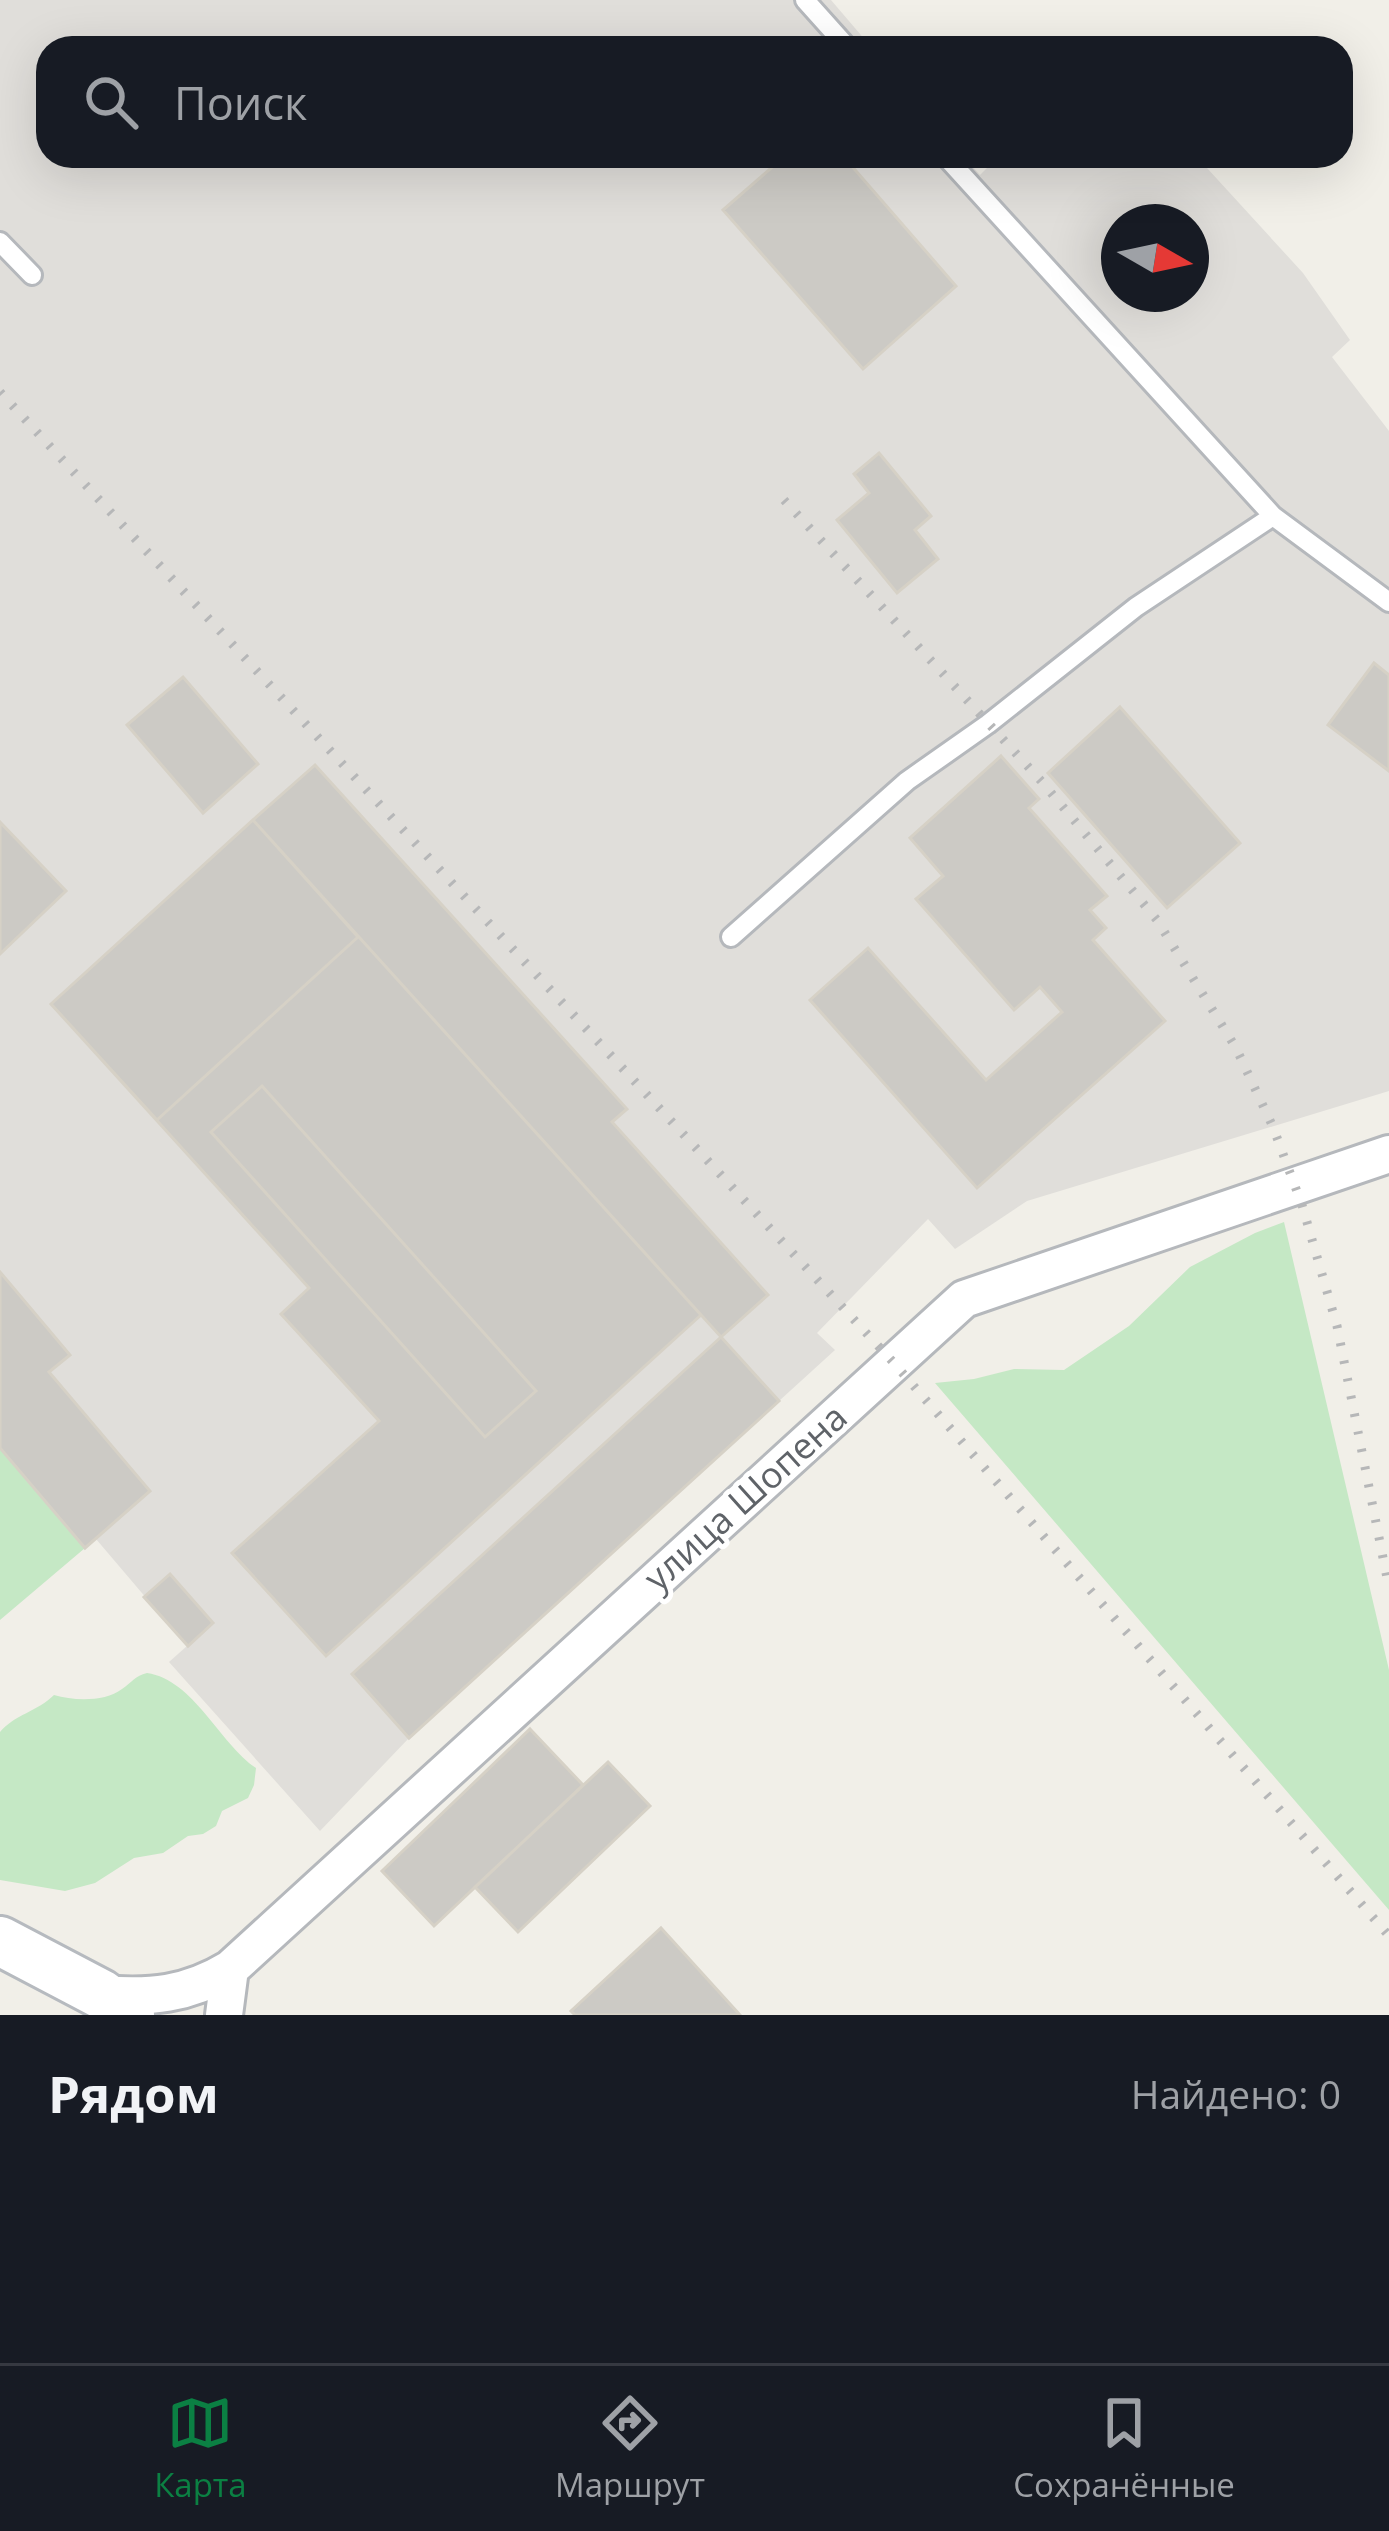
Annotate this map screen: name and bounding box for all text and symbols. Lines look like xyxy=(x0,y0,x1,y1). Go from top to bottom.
search box xyxy=(36,36,1353,168)
icon: search xyxy=(78,69,144,135)
text: Поиск xyxy=(174,72,307,133)
north arrow xyxy=(1101,204,1209,312)
street label: улица Шопена xyxy=(633,1393,857,1601)
text: Рядом xyxy=(48,2058,219,2128)
text: Найдено: 0 xyxy=(1131,2067,1341,2120)
tab: Карта xyxy=(154,2390,247,2507)
tab: Маршрут xyxy=(555,2390,705,2507)
tab: Сохранённые xyxy=(1013,2390,1235,2507)

